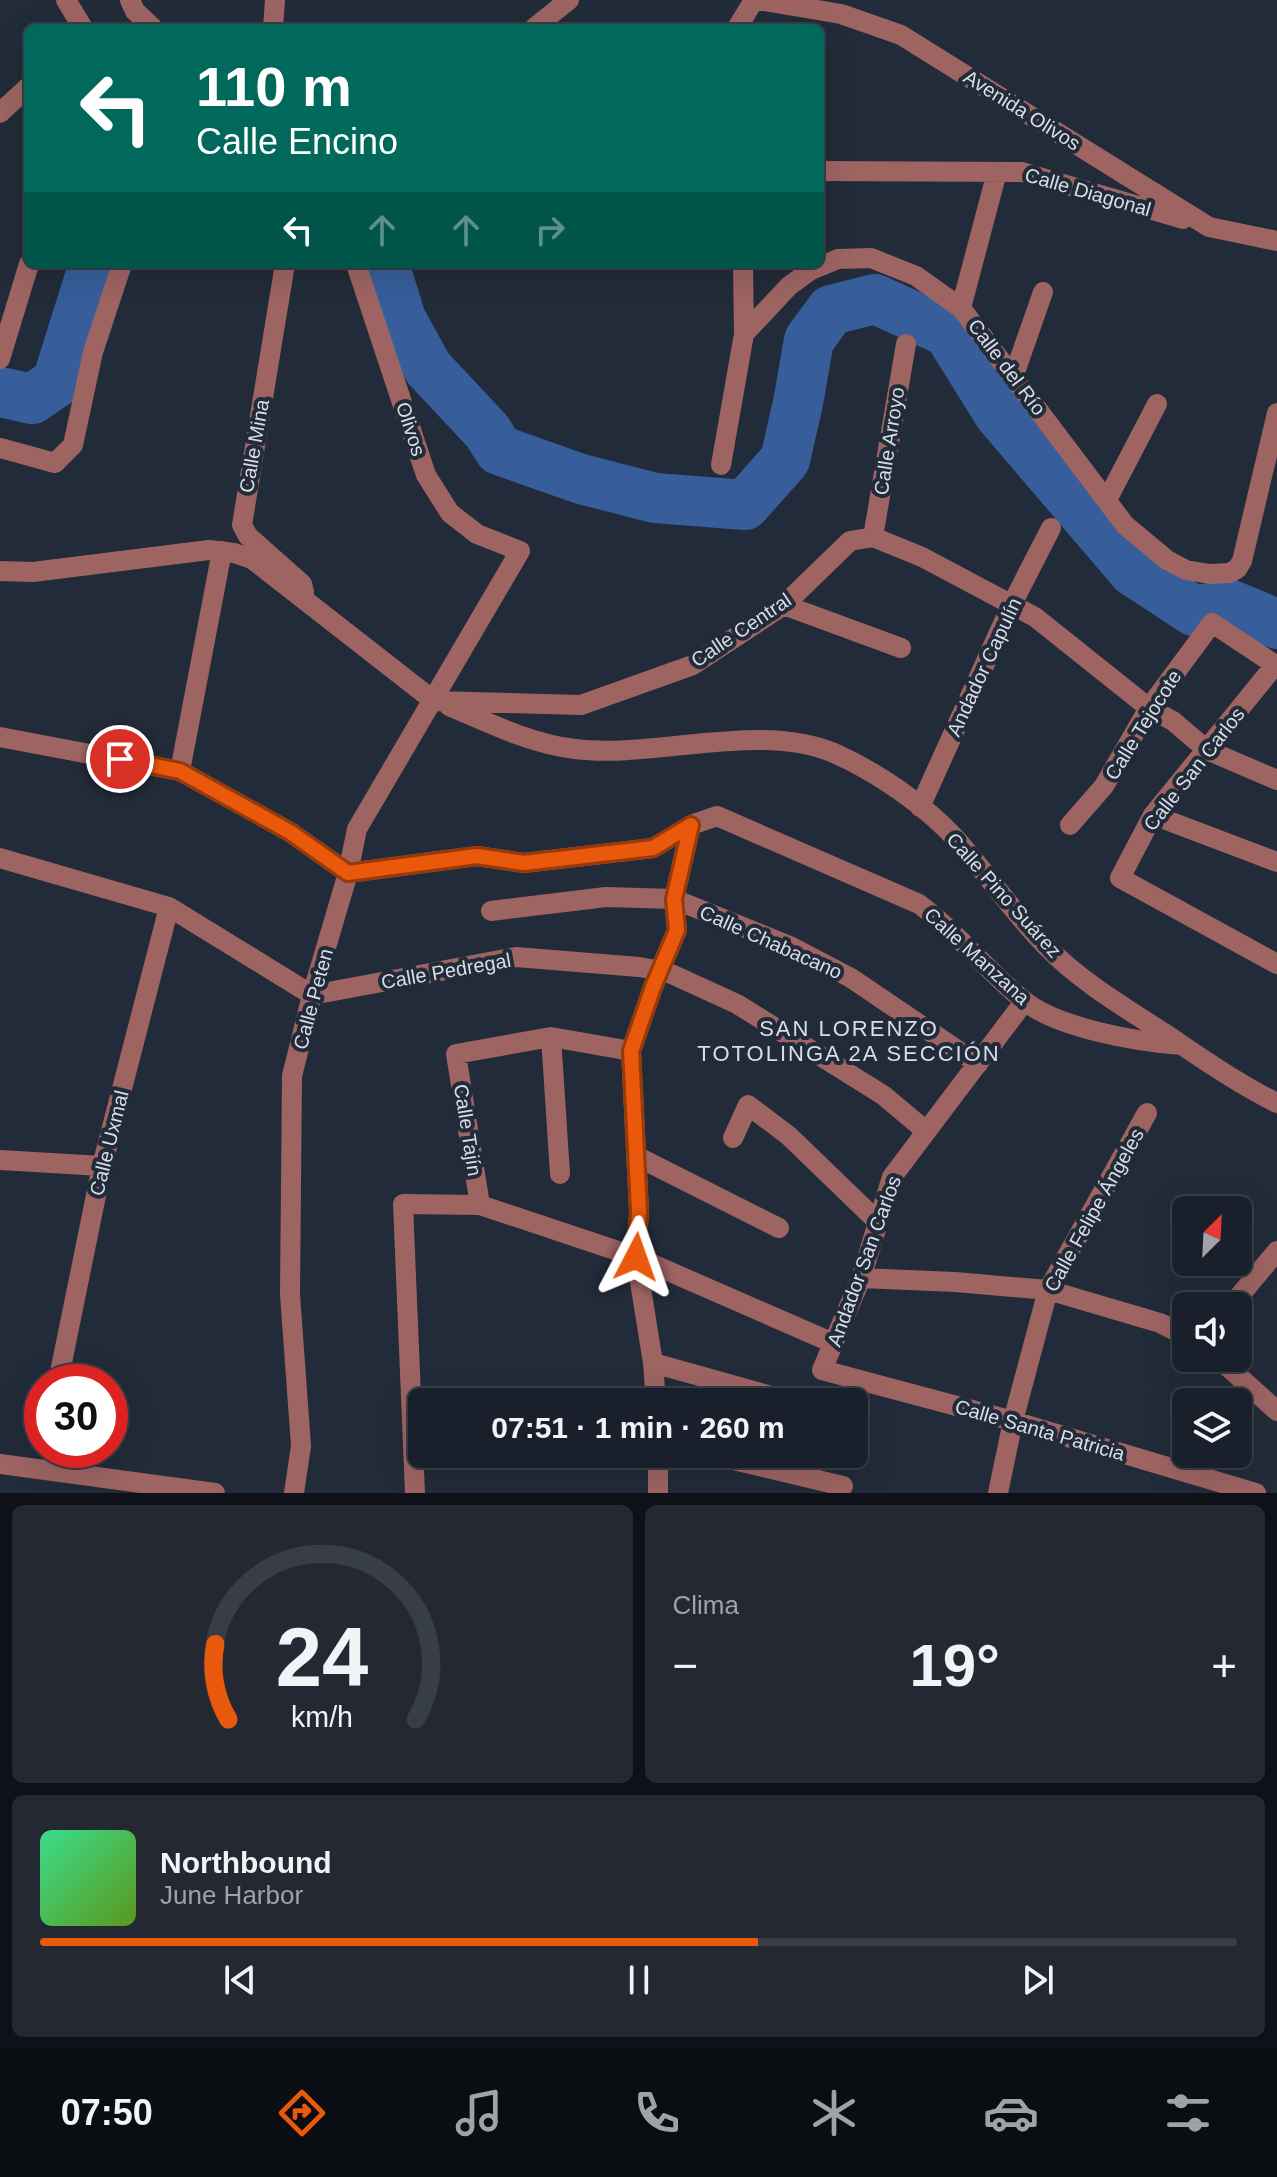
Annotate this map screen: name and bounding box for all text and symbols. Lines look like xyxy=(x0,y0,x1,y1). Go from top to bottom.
text: 110 m xyxy=(196,55,352,118)
icon: left xyxy=(64,56,168,160)
street label: Avenida Olivos xyxy=(960,65,1084,155)
text: Calle Encino xyxy=(196,121,398,162)
street label: Calle Diagonal xyxy=(1022,163,1154,221)
icon: left xyxy=(276,208,320,252)
icon: ahead xyxy=(360,208,404,252)
icon: ahead xyxy=(444,208,488,252)
icon: right xyxy=(528,208,572,252)
street label: Calle del Río xyxy=(964,315,1050,419)
street label: Calle Arroyo xyxy=(870,385,908,497)
street label: Calle Mina xyxy=(235,397,273,494)
street label: Olivos xyxy=(392,399,430,459)
street label: Calle Central xyxy=(687,589,795,671)
street label: Andador Capulín xyxy=(942,594,1026,740)
street label: Calle Tejocote xyxy=(1100,666,1186,784)
street label: Calle San Carlos xyxy=(1139,703,1249,835)
pin xyxy=(86,725,154,793)
icon: arrive xyxy=(98,737,142,781)
street label: Calle Pino Suárez xyxy=(942,828,1066,962)
street label: Calle Chabacano xyxy=(696,901,846,983)
street label: Calle Manzana xyxy=(920,903,1035,1009)
street label: Calle Peten xyxy=(289,946,337,1052)
street label: Calle Pedregal xyxy=(379,949,513,993)
district label: SAN LORENZO TOTOLINGA 2A SECCIÓN xyxy=(697,1016,1001,1066)
street label: Calle Tajín xyxy=(450,1082,486,1178)
street label: Calle Uxmal xyxy=(85,1088,133,1198)
street label: Calle Felipe Ángeles xyxy=(1040,1124,1148,1296)
street label: Andador San Carlos xyxy=(823,1173,905,1349)
north arrow xyxy=(1172,1196,1252,1276)
map controls xyxy=(1172,1196,1252,1468)
position arrow xyxy=(594,1215,678,1299)
button: sound xyxy=(1172,1292,1252,1372)
speed limit sign: 30 xyxy=(24,1364,128,1468)
button: layers xyxy=(1172,1388,1252,1468)
street label: Calle Santa Patricia xyxy=(953,1395,1128,1465)
text: 07:51 · 1 min · 260 m xyxy=(491,1411,785,1444)
text: Clima xyxy=(673,1590,739,1620)
text: 24 xyxy=(276,1611,369,1704)
text: 19° xyxy=(909,1632,1000,1699)
text: − xyxy=(673,1641,698,1690)
text: + xyxy=(1211,1641,1237,1690)
text: km/h xyxy=(291,1701,353,1733)
text: Northbound xyxy=(160,1846,332,1879)
text: June Harbor xyxy=(160,1880,303,1910)
icon: previous xyxy=(218,1958,262,2002)
icon: pause xyxy=(617,1958,661,2002)
icon: next xyxy=(1016,1958,1060,2002)
icon: directions xyxy=(274,2085,330,2141)
icon: music xyxy=(451,2085,507,2141)
icon: phone xyxy=(629,2085,685,2141)
icon: climate xyxy=(806,2085,862,2141)
icon: car xyxy=(983,2085,1039,2141)
icon: filters xyxy=(1160,2085,1216,2141)
text: 07:50 xyxy=(61,2092,153,2133)

